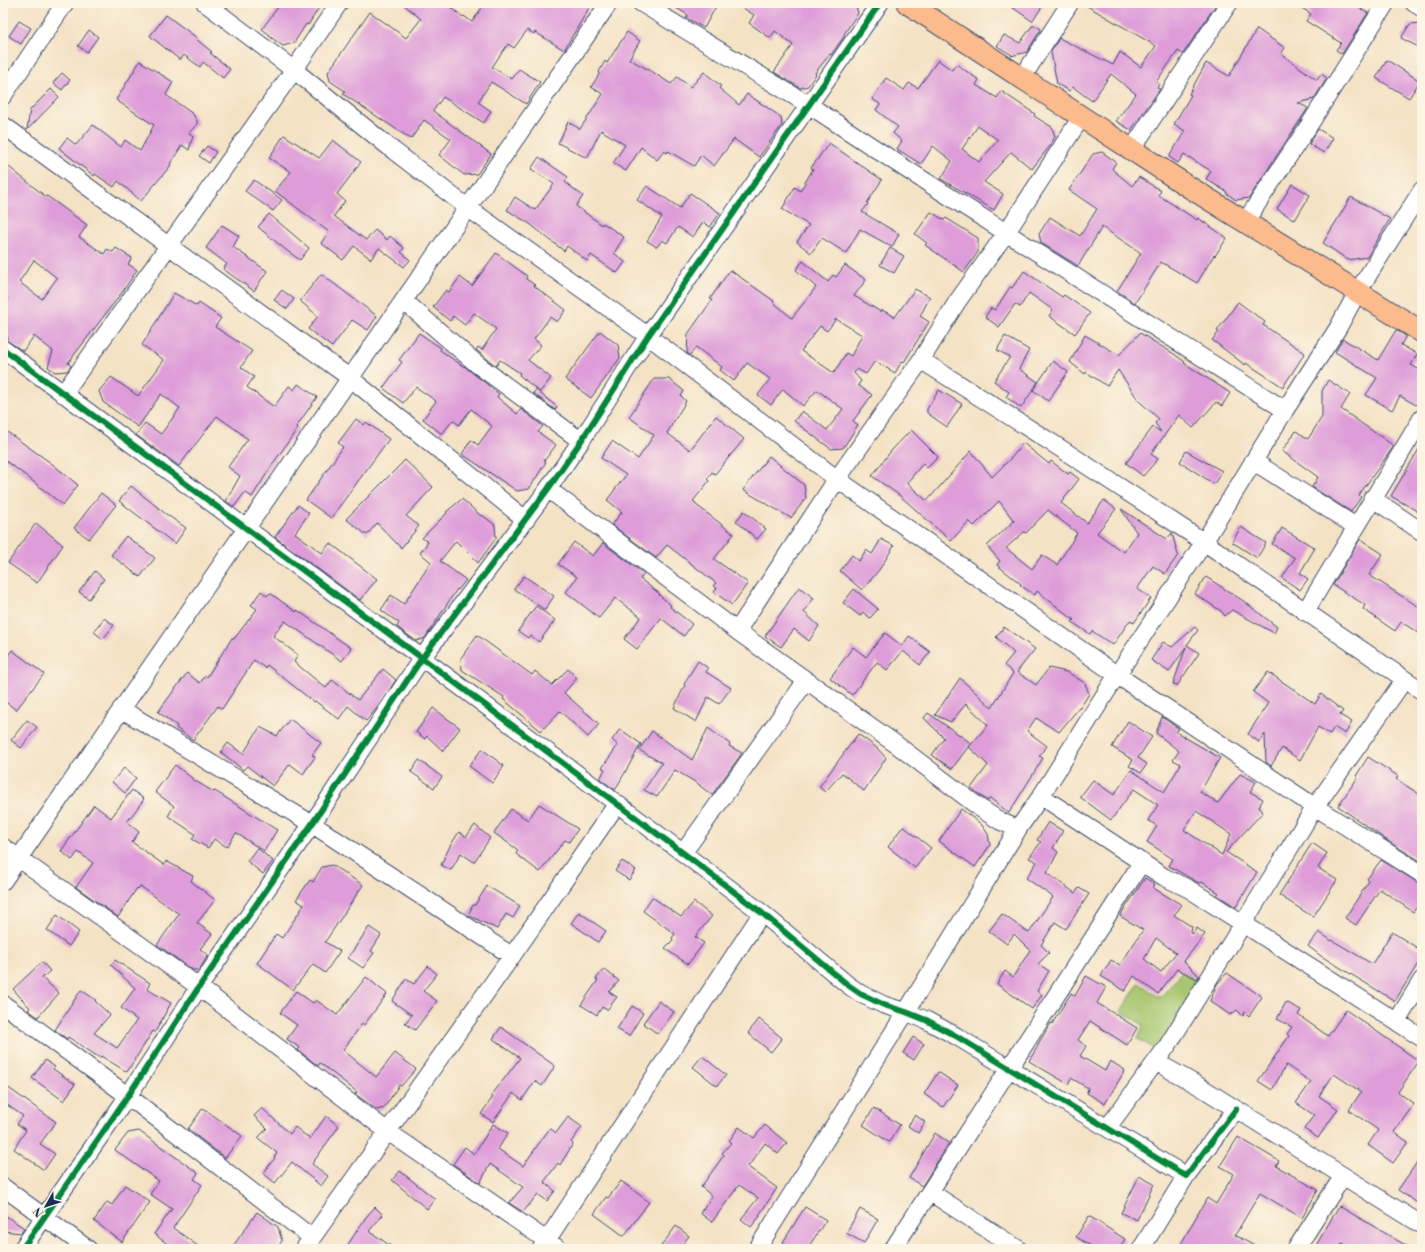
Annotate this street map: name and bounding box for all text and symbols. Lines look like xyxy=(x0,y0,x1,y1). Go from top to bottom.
north arrow xyxy=(26,1186,66,1226)
text: N xyxy=(31,1204,47,1219)

